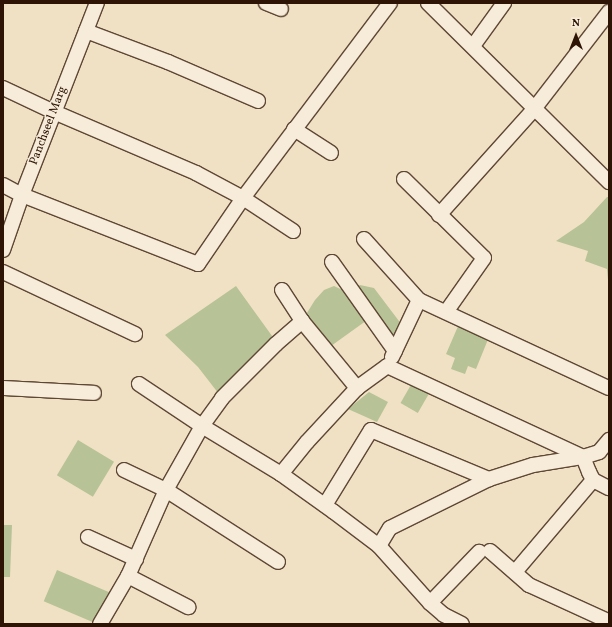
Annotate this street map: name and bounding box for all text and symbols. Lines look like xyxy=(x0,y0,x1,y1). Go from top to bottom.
north arrow xyxy=(556,16,596,56)
text: N xyxy=(572,16,580,31)
street label: Panchseel Marg xyxy=(27,85,71,167)

